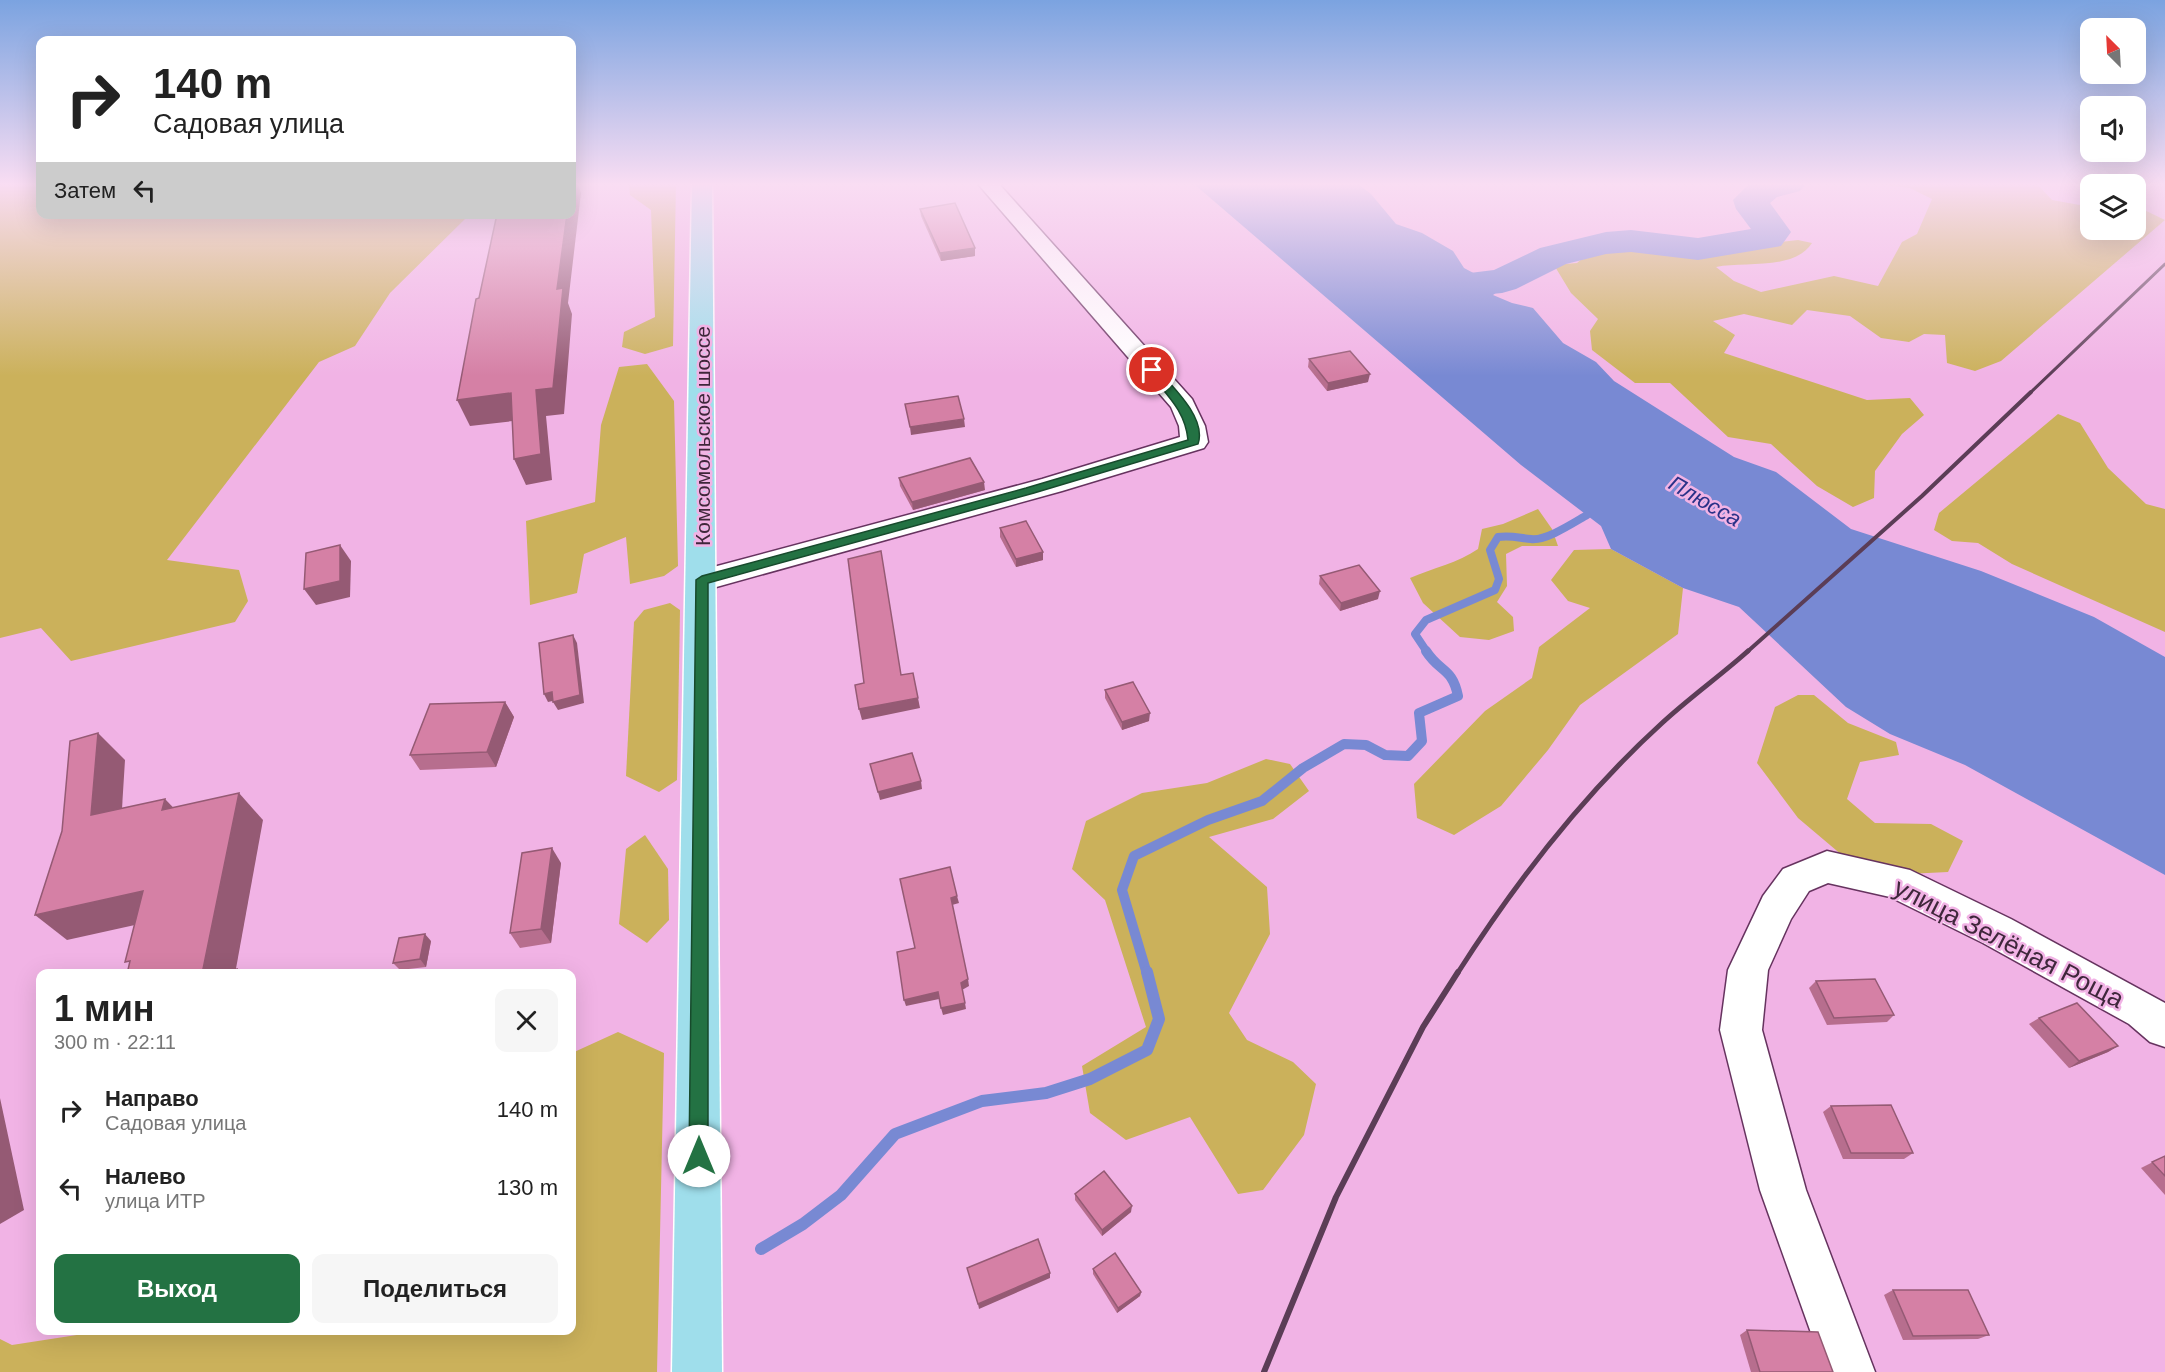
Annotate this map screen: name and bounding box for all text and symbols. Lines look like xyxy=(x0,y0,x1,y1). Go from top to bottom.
north arrow xyxy=(2080,18,2146,84)
map controls xyxy=(2080,18,2146,240)
icon: right xyxy=(54,60,132,138)
text: 140 m xyxy=(153,60,272,107)
button: sound xyxy=(2080,96,2146,162)
text: Садовая улица xyxy=(153,109,344,139)
icon: left xyxy=(128,174,161,207)
button: layers xyxy=(2080,174,2146,240)
text: Затем xyxy=(54,178,116,203)
street label: Комсомольское шоссе xyxy=(691,326,714,546)
pin xyxy=(1126,344,1177,395)
icon: arrive xyxy=(1135,353,1168,386)
water label: Плюсса xyxy=(1664,470,1746,532)
street label: улица Зелёная Роща xyxy=(1889,872,2130,1014)
text: 1 мин xyxy=(54,988,155,1029)
button: close xyxy=(495,989,558,1052)
text: 300 m · 22:11 xyxy=(54,1031,176,1053)
text: Направо xyxy=(105,1086,199,1111)
icon: right xyxy=(54,1094,87,1127)
text: 140 m xyxy=(497,1097,558,1122)
text: Садовая улица xyxy=(105,1112,246,1134)
position arrow xyxy=(667,1124,731,1188)
text: Налево xyxy=(105,1164,186,1189)
icon: left xyxy=(54,1172,87,1205)
text: 130 m xyxy=(497,1175,558,1200)
text: улица ИТР xyxy=(105,1190,205,1212)
button: Выход xyxy=(54,1254,300,1323)
button: Поделиться xyxy=(312,1254,558,1323)

